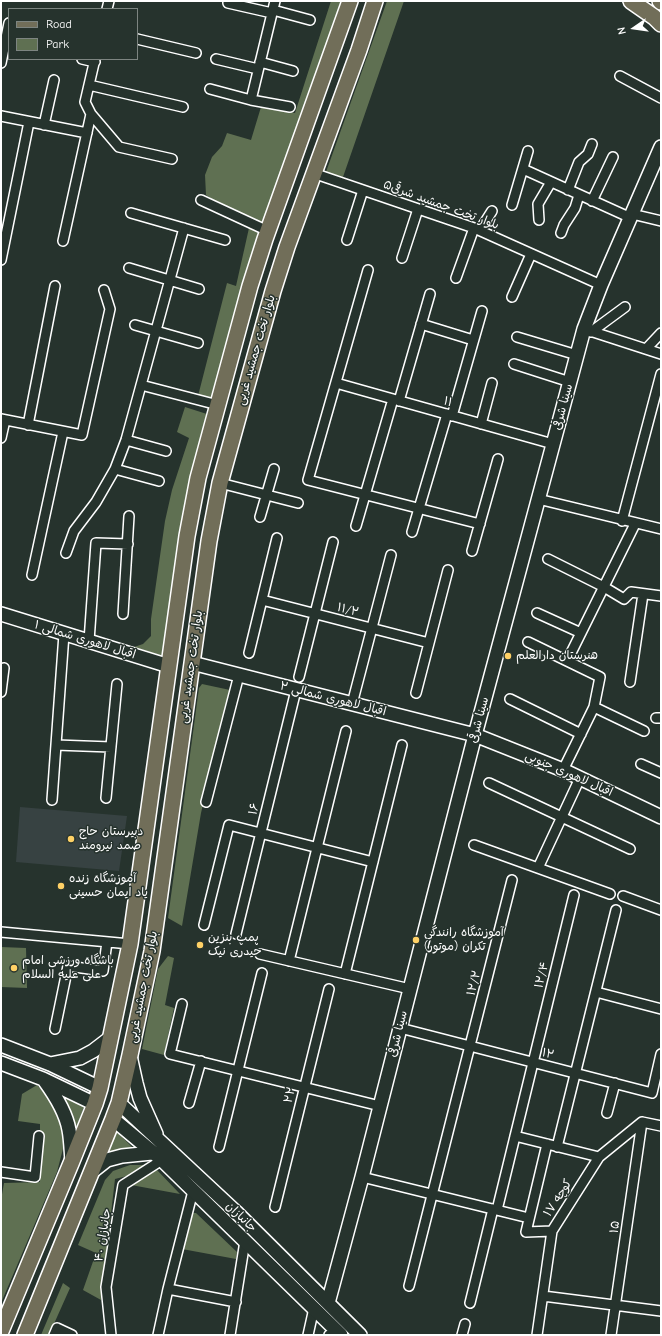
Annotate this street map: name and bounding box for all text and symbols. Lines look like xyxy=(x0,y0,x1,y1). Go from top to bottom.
legend xyxy=(8,8,138,60)
north arrow xyxy=(614,8,654,48)
text: Road xyxy=(46,17,72,31)
text: N xyxy=(615,26,629,36)
text: Park xyxy=(46,37,69,51)
street label: بلوار تخت جمشید شرقی۵ xyxy=(381,177,501,233)
street label: بلوار تخت جمشید غربی xyxy=(233,293,279,407)
street label: سینا شرقی xyxy=(550,382,576,432)
street label: ۱۱ xyxy=(442,394,454,410)
street label: ۱۱/۲ xyxy=(336,600,360,620)
street label: بلوار تخت جمشید غربی xyxy=(176,610,206,724)
street label: اقبال لاهوری شمالی ۱ xyxy=(33,618,137,662)
place label: هنرستان دارالعلم xyxy=(516,649,598,663)
marker: هنرستان دارالعلم xyxy=(503,651,513,661)
street label: اقبال لاهوری شمالی ۲ xyxy=(278,679,388,719)
street label: سینا شرقی xyxy=(466,695,492,745)
street label: اقبال لاهوری جنوبی xyxy=(523,748,615,800)
street label: ۱۶ xyxy=(246,802,262,816)
place label: دبیرستان حاج صمد نیرومند xyxy=(79,825,143,853)
marker: دبیرستان حاج صمد نیرومند xyxy=(66,834,76,844)
place label: آموزشگاه زنده یاد ایمان حسینی xyxy=(69,872,148,900)
marker: آموزشگاه زنده یاد ایمان حسینی xyxy=(56,881,66,891)
place label: آموزشگاه رانندگی تکران (موتور) xyxy=(424,926,504,954)
street label: بلوار تخت جمشید غربی xyxy=(125,930,161,1044)
place label: پمپ بنزین حیدری نیک xyxy=(208,931,262,959)
marker: آموزشگاه رانندگی تکران (موتور) xyxy=(411,935,421,945)
marker: پمپ بنزین حیدری نیک xyxy=(195,940,205,950)
place label: باشگاه ورزشی امام علی علیه السلام xyxy=(22,954,114,982)
street label: ۱۲/۴ xyxy=(532,960,552,990)
marker: باشگاه ورزشی امام علی علیه السلام xyxy=(9,963,19,973)
street label: ۱۲/۲ xyxy=(464,969,484,997)
street label: سینا شرقی xyxy=(385,1009,411,1059)
street label: ۱۲ xyxy=(540,1046,556,1062)
street label: ۲۲ xyxy=(281,1085,299,1105)
street label: کوچه ۱۷ xyxy=(541,1177,575,1219)
street label: جانبازان xyxy=(223,1199,259,1235)
street label: ۴۰ جانبازان xyxy=(92,1207,114,1263)
street label: ۱۵ xyxy=(607,1220,623,1234)

